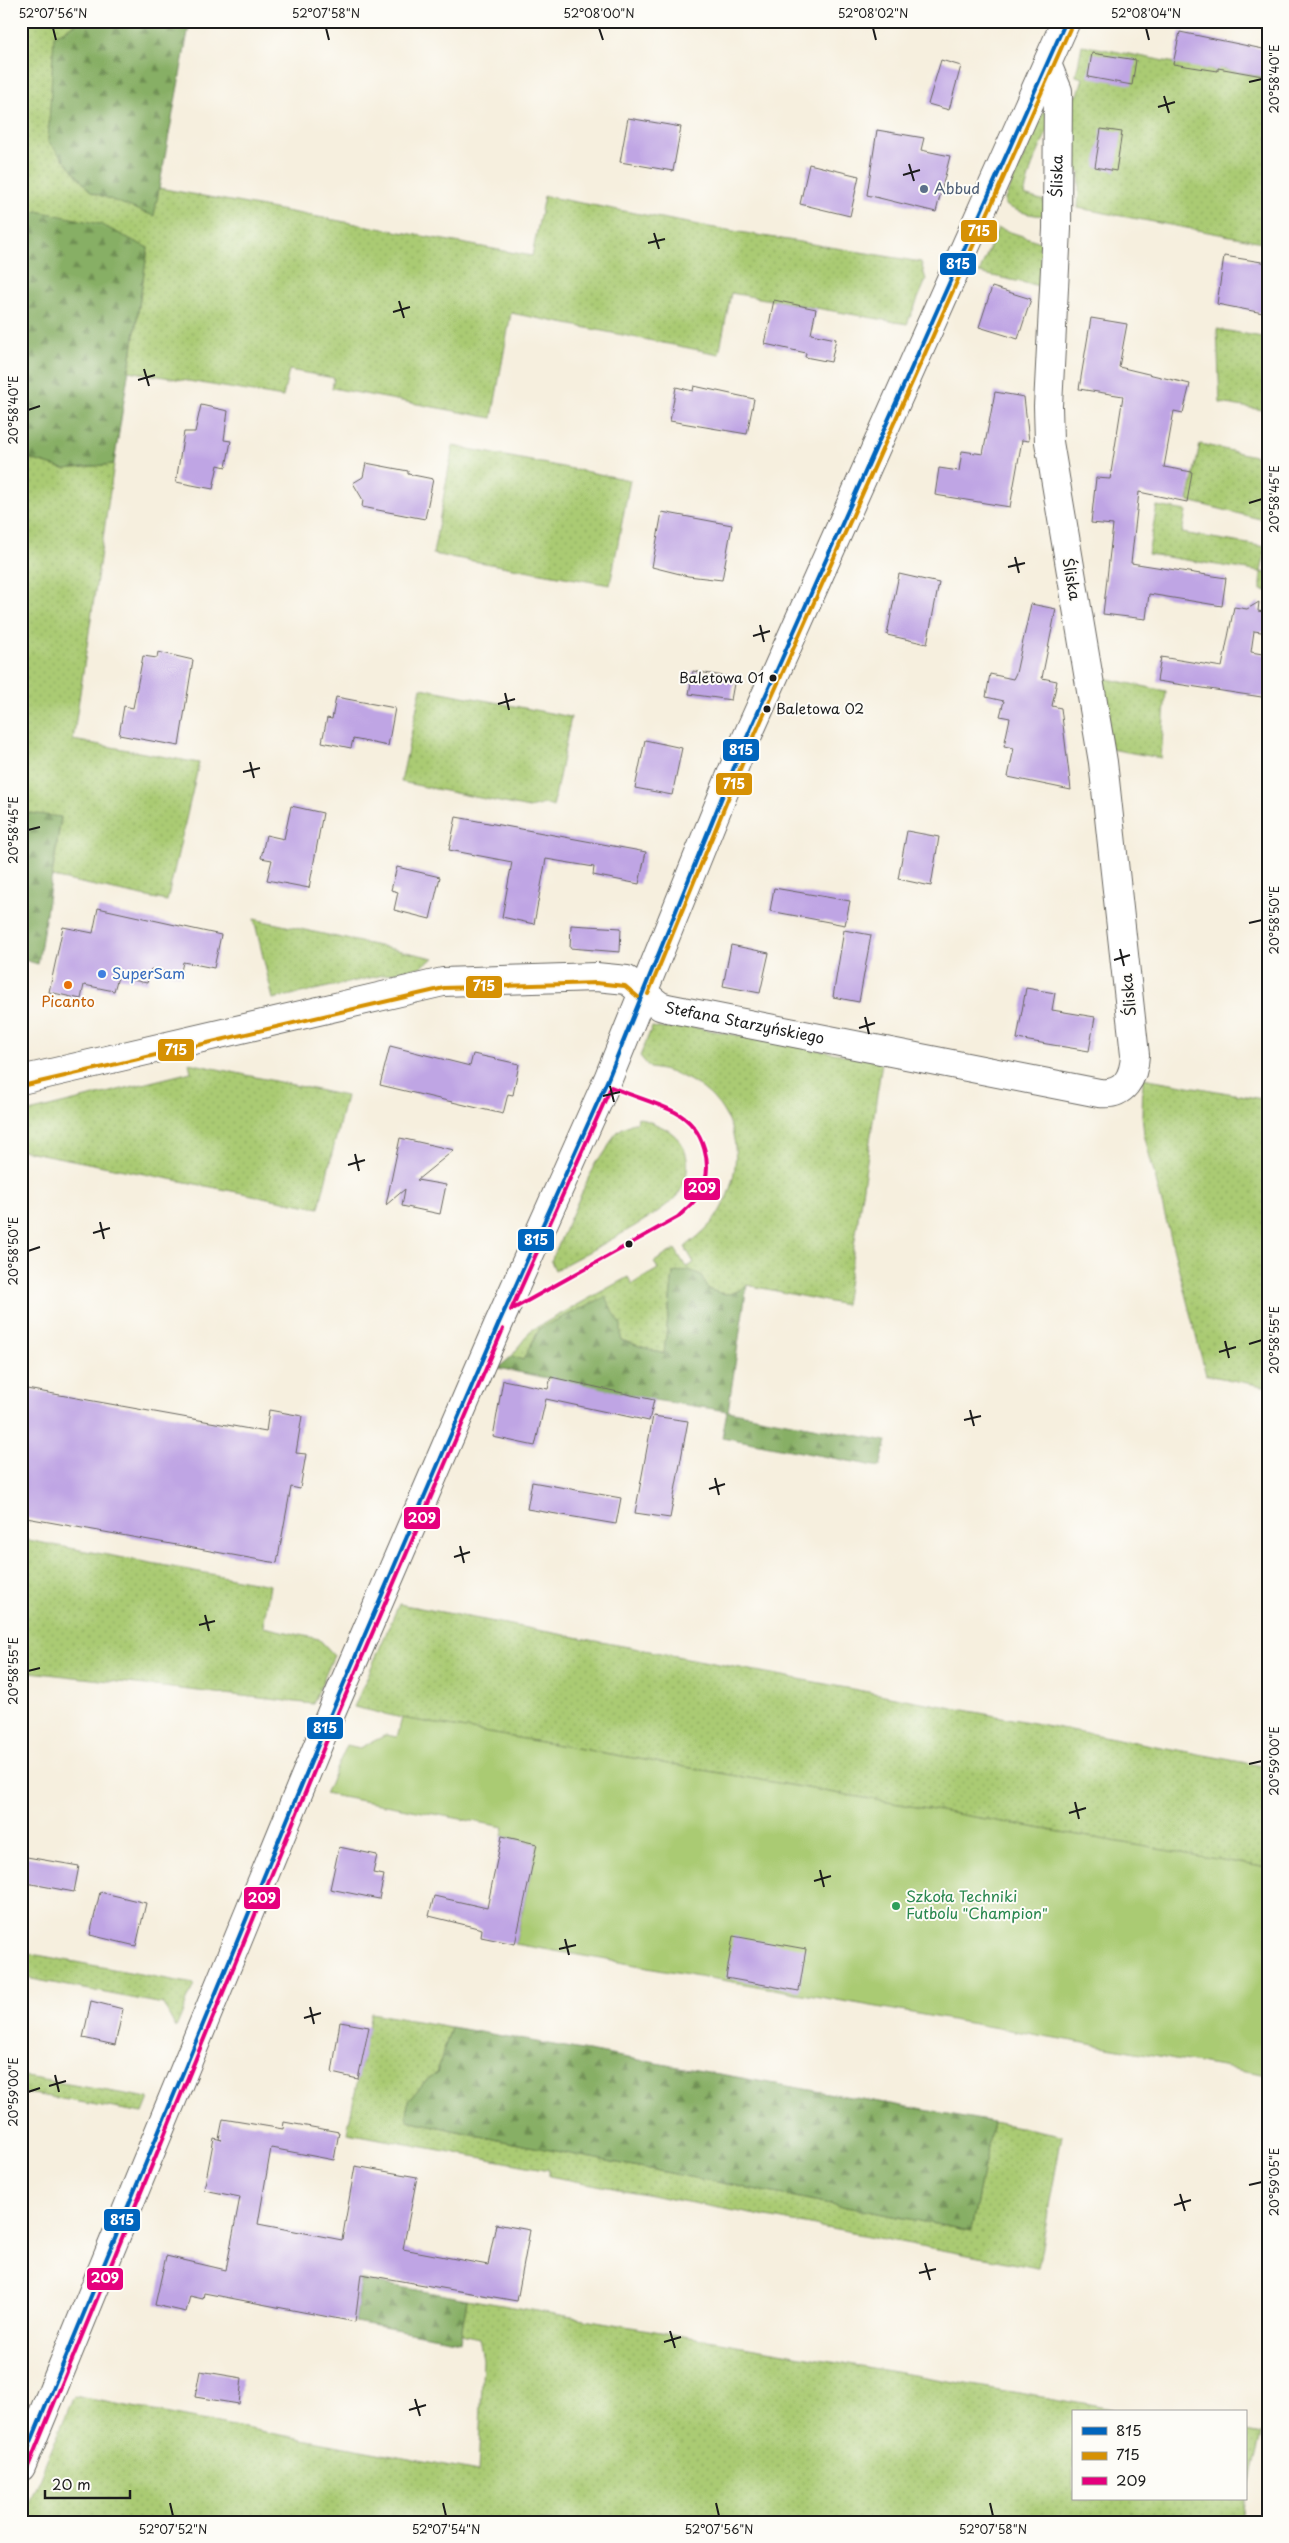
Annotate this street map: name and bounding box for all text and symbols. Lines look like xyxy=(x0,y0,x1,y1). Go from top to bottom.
text: 52°07'56"N xyxy=(18,4,88,22)
text: 52°07'58"N xyxy=(292,4,360,22)
text: 52°08'00"N xyxy=(563,4,635,22)
text: 52°08'02"N xyxy=(838,4,908,22)
text: 52°08'04"N xyxy=(1111,4,1181,22)
text: 20°58'40"E xyxy=(1265,44,1283,114)
street label: Śliska xyxy=(1044,154,1068,198)
place label: Abbud xyxy=(934,176,980,199)
marker: Abbud xyxy=(918,183,930,195)
line badge: 715 xyxy=(960,219,998,243)
text: 715 xyxy=(968,220,990,241)
line badge: 815 xyxy=(939,252,977,276)
text: 815 xyxy=(946,253,970,274)
text: 20°58'40"E xyxy=(4,375,22,445)
text: 20°58'45"E xyxy=(1265,465,1283,533)
street label: Śliska xyxy=(1057,556,1088,603)
place label: Baletowa 01 xyxy=(679,667,764,688)
marker: Baletowa 01 xyxy=(768,673,778,683)
place label: Baletowa 02 xyxy=(776,698,864,719)
marker: Baletowa 02 xyxy=(762,704,772,714)
line badge: 815 xyxy=(722,738,760,762)
text: 815 xyxy=(729,739,753,760)
line badge: 715 xyxy=(715,772,753,796)
text: 715 xyxy=(723,773,745,794)
text: 20°58'45"E xyxy=(4,796,22,864)
text: 20°58'50"E xyxy=(1265,886,1283,954)
place label: SuperSam xyxy=(112,961,185,984)
marker: SuperSam xyxy=(96,968,108,980)
street label: Śliska xyxy=(1114,972,1141,1018)
line badge: 715 xyxy=(465,975,503,999)
text: 715 xyxy=(473,975,495,996)
marker: Picanto xyxy=(62,979,74,991)
place label: Picanto xyxy=(41,989,95,1012)
street label: Stefana Starzyńskiego xyxy=(663,995,827,1049)
line badge: 715 xyxy=(157,1038,195,1062)
text: 715 xyxy=(165,1039,187,1060)
line badge: 209 xyxy=(683,1177,721,1201)
text: 209 xyxy=(688,1177,716,1198)
text: 20°58'50"E xyxy=(4,1217,22,1285)
line badge: 815 xyxy=(517,1228,555,1252)
text: 815 xyxy=(524,1229,548,1250)
unlabelled marker xyxy=(624,1239,634,1249)
text: 20°58'55"E xyxy=(1265,1306,1283,1374)
line badge: 209 xyxy=(403,1506,441,1530)
text: 209 xyxy=(408,1507,436,1528)
text: 20°58'55"E xyxy=(4,1637,22,1705)
line badge: 815 xyxy=(306,1716,344,1740)
text: 815 xyxy=(313,1717,337,1738)
text: 20°59'00"E xyxy=(1265,1726,1283,1796)
place label: Szkoła Techniki Futbolu "Champion" xyxy=(906,1884,1048,1924)
line badge: 209 xyxy=(243,1886,281,1910)
text: 209 xyxy=(248,1887,276,1908)
marker: Szkoła Techniki Futbolu "Champion" xyxy=(890,1900,902,1912)
text: 20°59'00"E xyxy=(4,2057,22,2127)
text: 20°59'05"E xyxy=(1265,2148,1283,2216)
line badge: 815 xyxy=(103,2208,141,2232)
text: 815 xyxy=(110,2209,134,2230)
line badge: 209 xyxy=(86,2267,124,2291)
text: 209 xyxy=(91,2267,119,2288)
legend xyxy=(1072,2410,1246,2500)
text: 815 xyxy=(1116,2418,1142,2441)
text: 715 xyxy=(1116,2442,1140,2465)
scale bar xyxy=(45,2468,130,2500)
text: 209 xyxy=(1116,2468,1146,2491)
text: 20 m xyxy=(52,2472,91,2495)
text: 52°07'52"N xyxy=(139,2520,207,2538)
text: 52°07'54"N xyxy=(412,2520,480,2538)
text: 52°07'56"N xyxy=(684,2520,754,2538)
text: 52°07'58"N xyxy=(959,2520,1027,2538)

